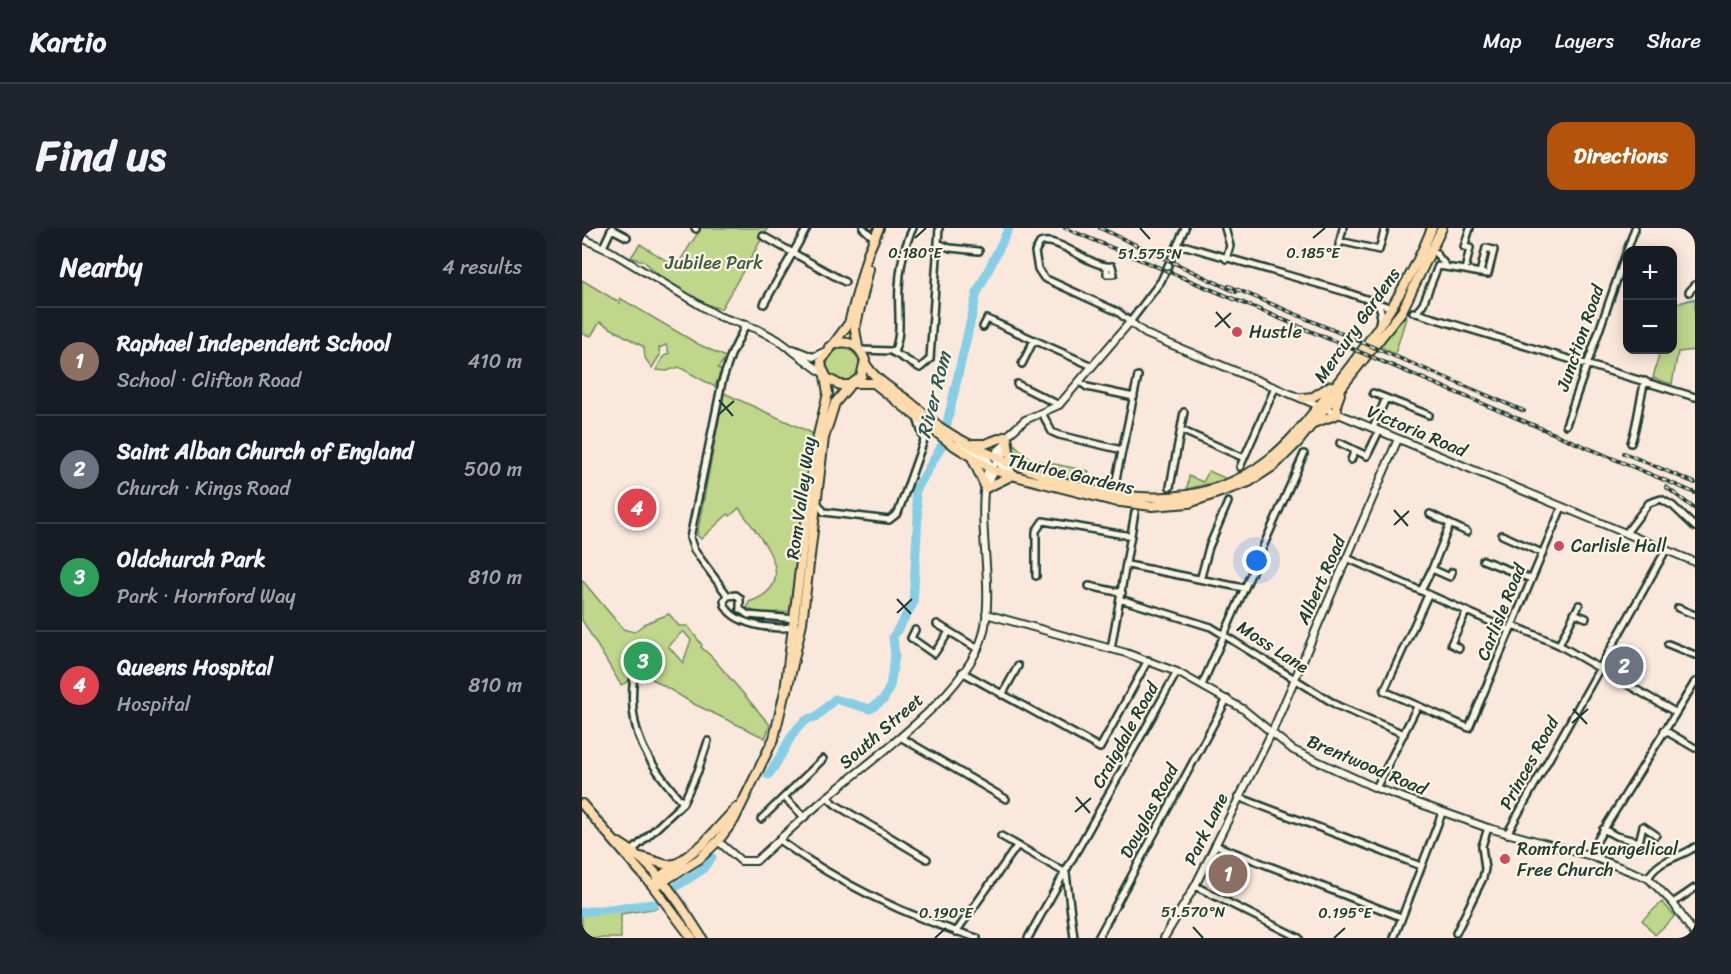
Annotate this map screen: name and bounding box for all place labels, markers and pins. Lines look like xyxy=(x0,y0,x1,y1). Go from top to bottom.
place label: Hustle xyxy=(1249,316,1302,348)
marker: Hustle xyxy=(1230,325,1244,339)
pin: 4 xyxy=(618,486,656,530)
place label: Carlisle Hall xyxy=(1571,530,1668,562)
marker: Carlisle Hall xyxy=(1552,539,1566,553)
pin: 3 xyxy=(624,638,662,684)
pin: 2 xyxy=(1604,644,1644,688)
place label: Romford Evangelical Free Church xyxy=(1517,833,1679,886)
pin: 1 xyxy=(1208,852,1248,896)
marker: Romford Evangelical Free Church xyxy=(1498,852,1512,866)

